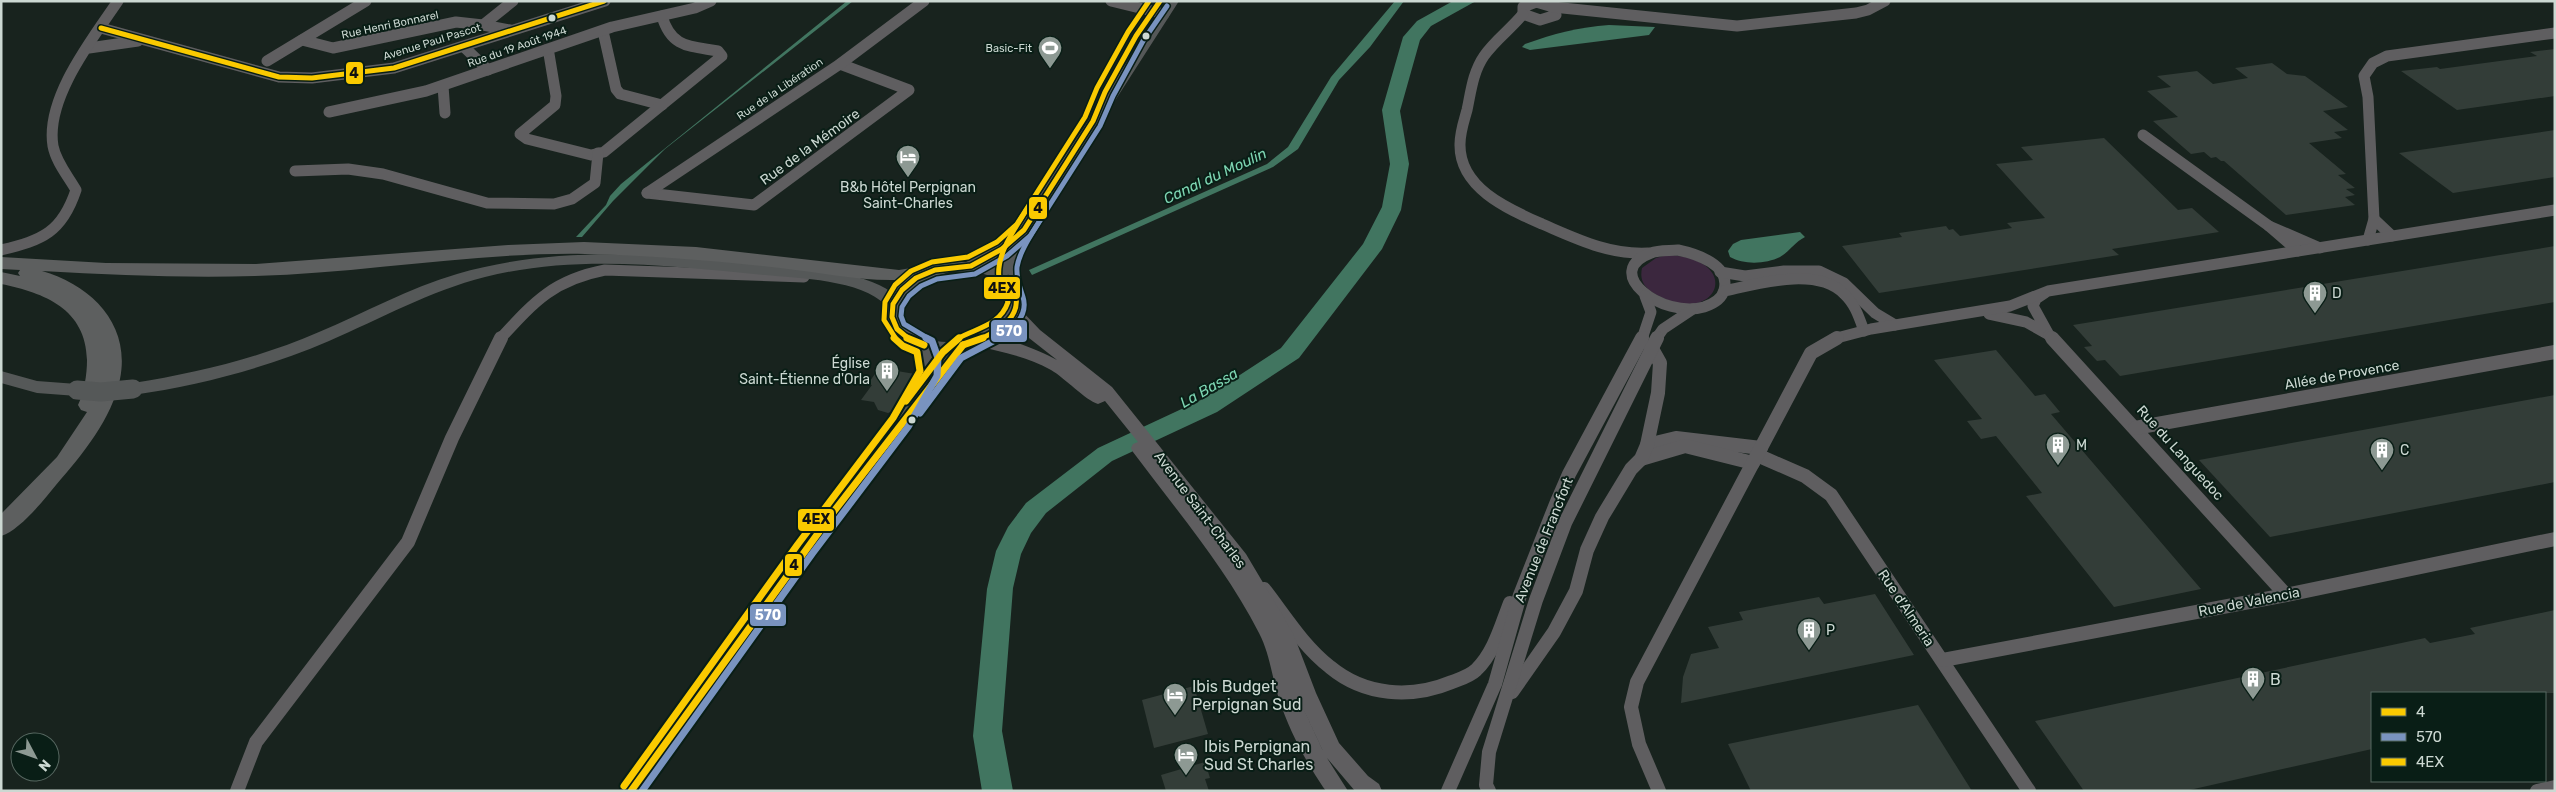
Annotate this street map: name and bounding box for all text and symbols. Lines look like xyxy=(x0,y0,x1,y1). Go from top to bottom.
street label: Rue Henri Bonnarel xyxy=(340,8,440,42)
unlabelled marker xyxy=(547,13,557,23)
street label: Avenue Paul Pascot xyxy=(382,21,483,63)
street label: Rue du 19 Août 1944 xyxy=(466,24,569,70)
unlabelled marker xyxy=(1141,31,1151,41)
sports icon: Basic-Fit xyxy=(1037,35,1063,69)
place label: Basic-Fit xyxy=(986,42,1033,55)
street label: Rue de la Libération xyxy=(734,55,826,123)
line badge: 4 xyxy=(345,61,364,85)
text: 4 xyxy=(349,65,359,82)
street label: Rue de la Mémoire xyxy=(757,105,863,189)
hotel icon: B&b Hôtel Perpignan Saint-Charles xyxy=(895,144,921,178)
water label: Canal du Moulin xyxy=(1161,144,1269,208)
place label: B&b Hôtel Perpignan Saint-Charles xyxy=(840,179,976,212)
line badge: 4 xyxy=(1028,196,1048,220)
text: 4 xyxy=(1033,200,1043,217)
line badge: 4EX xyxy=(983,276,1021,300)
text: 4EX xyxy=(988,280,1016,297)
building icon: D xyxy=(2302,280,2328,314)
place label: D xyxy=(2332,285,2342,302)
line badge: 570 xyxy=(990,319,1028,343)
text: 570 xyxy=(996,323,1022,340)
place label: Église Saint-Étienne d'Orla xyxy=(739,354,870,388)
street label: Allée de Provence xyxy=(2283,357,2401,393)
building icon: Église Saint-Étienne d'Orla xyxy=(874,358,900,392)
water label: La Bassa xyxy=(1177,364,1241,412)
street label: Rue du Languedoc xyxy=(2133,402,2227,504)
unlabelled marker xyxy=(907,415,917,425)
building icon: M xyxy=(2045,432,2071,466)
place label: M xyxy=(2076,437,2087,454)
building icon: C xyxy=(2369,437,2395,471)
place label: C xyxy=(2400,442,2409,459)
street label: Avenue Saint-Charles xyxy=(1150,448,1250,572)
street label: Avenue de Francfort xyxy=(1511,475,1577,605)
line badge: 4EX xyxy=(797,508,835,532)
text: 4EX xyxy=(802,511,830,528)
line badge: 4 xyxy=(784,553,803,577)
text: 4 xyxy=(789,557,799,574)
street label: Rue d'Almeria xyxy=(1874,566,1938,650)
street label: Rue de Valencia xyxy=(2197,584,2301,620)
line badge: 570 xyxy=(749,603,787,627)
text: 570 xyxy=(755,607,781,624)
building icon: P xyxy=(1796,617,1822,651)
place label: P xyxy=(1826,622,1835,639)
building icon: B xyxy=(2240,666,2266,700)
place label: B xyxy=(2270,670,2281,689)
place label: Ibis Budget Perpignan Sud xyxy=(1192,677,1301,714)
hotel icon: Ibis Budget Perpignan Sud xyxy=(1162,682,1188,716)
legend xyxy=(2371,692,2546,782)
text: 4 xyxy=(2416,703,2425,721)
text: 570 xyxy=(2416,728,2442,746)
north arrow xyxy=(10,732,60,782)
place label: Ibis Perpignan Sud St Charles xyxy=(1204,737,1313,774)
hotel icon: Ibis Perpignan Sud St Charles xyxy=(1173,742,1199,776)
text: 4EX xyxy=(2416,753,2444,771)
text: N xyxy=(35,756,54,775)

